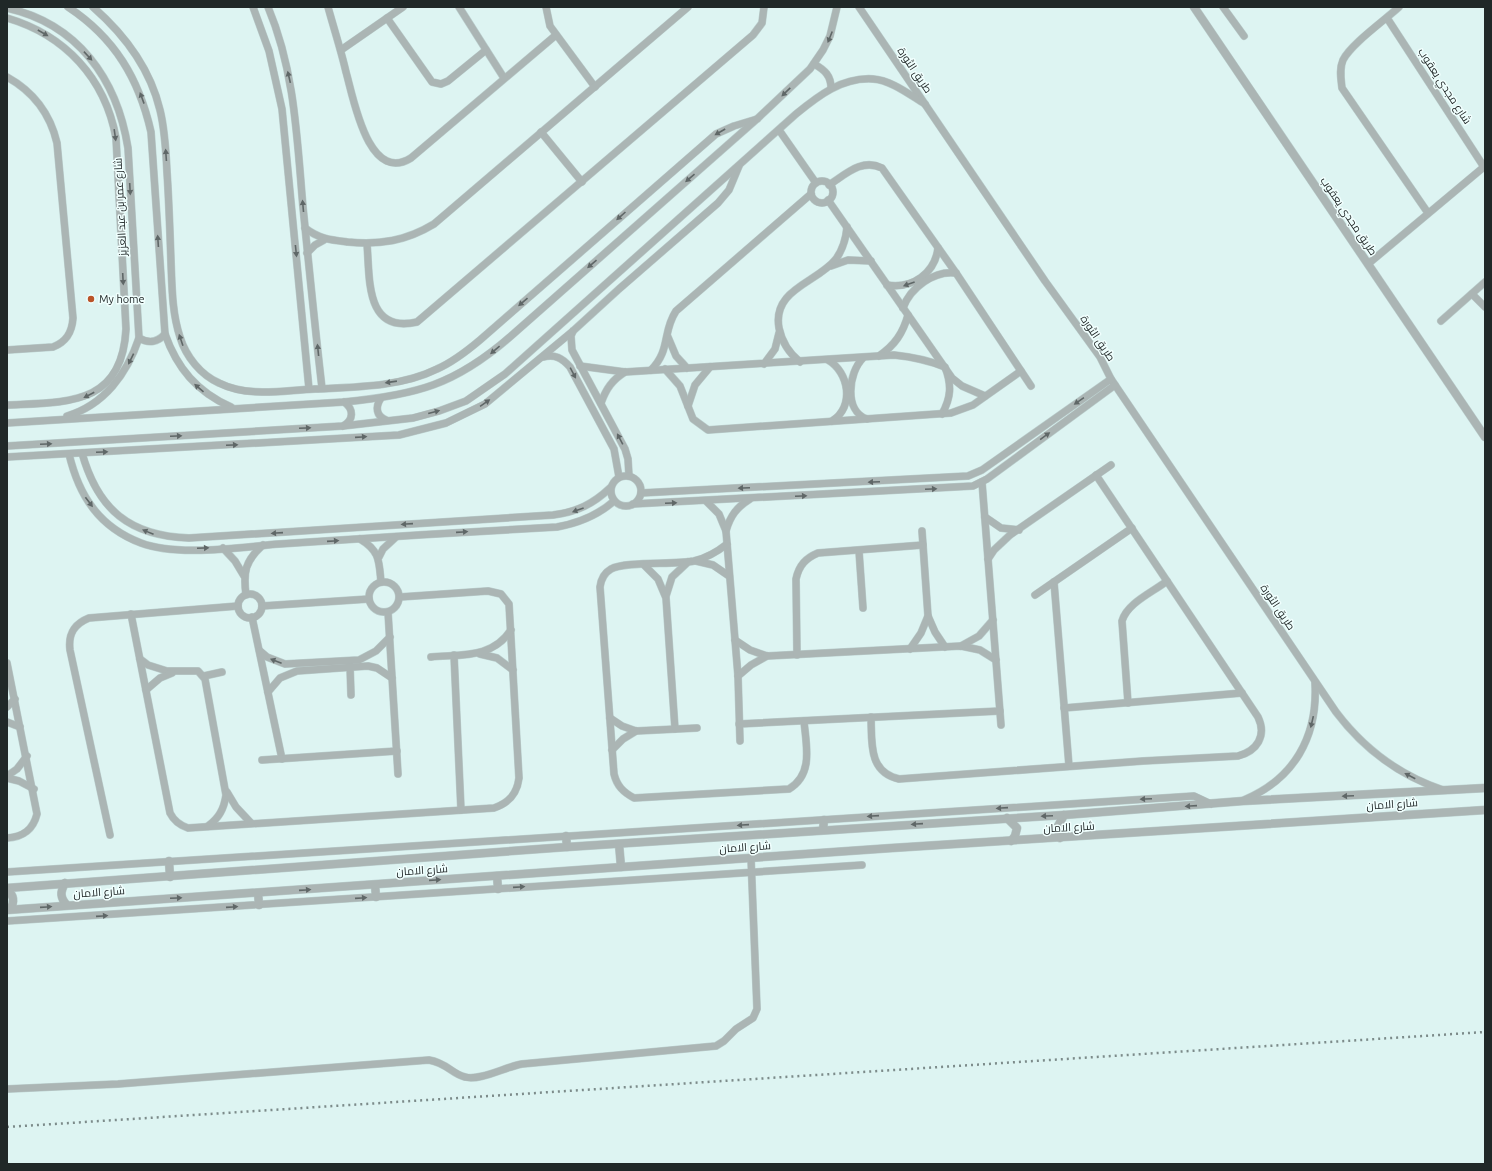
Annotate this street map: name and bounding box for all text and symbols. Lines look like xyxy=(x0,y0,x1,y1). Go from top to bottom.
one-way arrow xyxy=(37,29,49,36)
one-way arrow xyxy=(826,32,832,44)
street label: طريق الثورة xyxy=(895,45,935,96)
street label: شارع مجدي يعقوب xyxy=(1414,46,1474,128)
one-way arrow xyxy=(83,50,92,61)
one-way arrow xyxy=(286,71,292,83)
one-way arrow xyxy=(781,87,792,96)
one-way arrow xyxy=(139,92,145,104)
one-way arrow xyxy=(714,128,726,135)
one-way arrow xyxy=(112,129,118,141)
one-way arrow xyxy=(163,149,170,161)
street label: شارع عمر بن عبد العزيز xyxy=(111,158,131,257)
one-way arrow xyxy=(685,174,695,183)
street label: طريق مجدي يعقوب xyxy=(1316,175,1380,259)
one-way arrow xyxy=(127,183,134,195)
one-way arrow xyxy=(300,200,306,212)
one-way arrow xyxy=(616,211,626,221)
one-way arrow xyxy=(155,235,162,247)
one-way arrow xyxy=(292,245,299,257)
one-way arrow xyxy=(587,260,598,269)
one-way arrow xyxy=(120,273,126,286)
one-way arrow xyxy=(902,281,914,287)
place label: My home xyxy=(99,293,145,305)
marker: My home xyxy=(86,294,96,304)
one-way arrow xyxy=(518,297,528,306)
street label: طريق الثورة xyxy=(1078,313,1118,364)
one-way arrow xyxy=(178,333,184,345)
one-way arrow xyxy=(314,344,321,356)
one-way arrow xyxy=(489,346,500,355)
one-way arrow xyxy=(128,354,134,365)
one-way arrow xyxy=(570,368,577,379)
one-way arrow xyxy=(385,379,397,385)
one-way arrow xyxy=(194,383,205,392)
one-way arrow xyxy=(83,391,95,398)
one-way arrow xyxy=(1073,397,1084,405)
one-way arrow xyxy=(480,399,490,407)
one-way arrow xyxy=(428,409,440,415)
one-way arrow xyxy=(299,425,312,431)
one-way arrow xyxy=(170,432,182,439)
one-way arrow xyxy=(1040,432,1051,440)
one-way arrow xyxy=(616,433,623,444)
one-way arrow xyxy=(355,434,367,441)
one-way arrow xyxy=(40,440,52,447)
one-way arrow xyxy=(226,442,238,449)
one-way arrow xyxy=(96,448,108,455)
one-way arrow xyxy=(868,478,880,485)
one-way arrow xyxy=(737,485,750,491)
one-way arrow xyxy=(925,485,937,492)
one-way arrow xyxy=(795,492,807,499)
one-way arrow xyxy=(84,497,93,508)
one-way arrow xyxy=(665,499,678,506)
one-way arrow xyxy=(572,507,584,513)
one-way arrow xyxy=(401,521,413,528)
one-way arrow xyxy=(142,529,154,535)
one-way arrow xyxy=(271,529,283,536)
one-way arrow xyxy=(456,529,468,536)
one-way arrow xyxy=(327,537,339,544)
one-way arrow xyxy=(197,545,209,552)
street label: طريق الثورة xyxy=(1258,582,1298,633)
one-way arrow xyxy=(270,657,282,664)
one-way arrow xyxy=(1309,716,1315,728)
one-way arrow xyxy=(1404,773,1415,779)
one-way arrow xyxy=(1341,793,1354,799)
one-way arrow xyxy=(1140,795,1152,802)
street label: شارع الامان xyxy=(1366,796,1418,814)
one-way arrow xyxy=(1185,802,1197,809)
one-way arrow xyxy=(996,805,1008,812)
one-way arrow xyxy=(1041,812,1053,819)
one-way arrow xyxy=(867,813,879,820)
one-way arrow xyxy=(911,820,923,827)
street label: شارع الامان xyxy=(1043,820,1095,836)
one-way arrow xyxy=(737,821,749,828)
street label: شارع الامان xyxy=(719,839,771,857)
street label: شارع الامان xyxy=(396,862,448,880)
one-way arrow xyxy=(429,877,441,884)
street label: شارع الامان xyxy=(73,884,125,902)
one-way arrow xyxy=(513,884,525,891)
one-way arrow xyxy=(299,886,311,893)
one-way arrow xyxy=(170,895,182,902)
one-way arrow xyxy=(355,895,367,902)
one-way arrow xyxy=(40,903,52,910)
one-way arrow xyxy=(225,903,238,910)
one-way arrow xyxy=(96,912,108,919)

